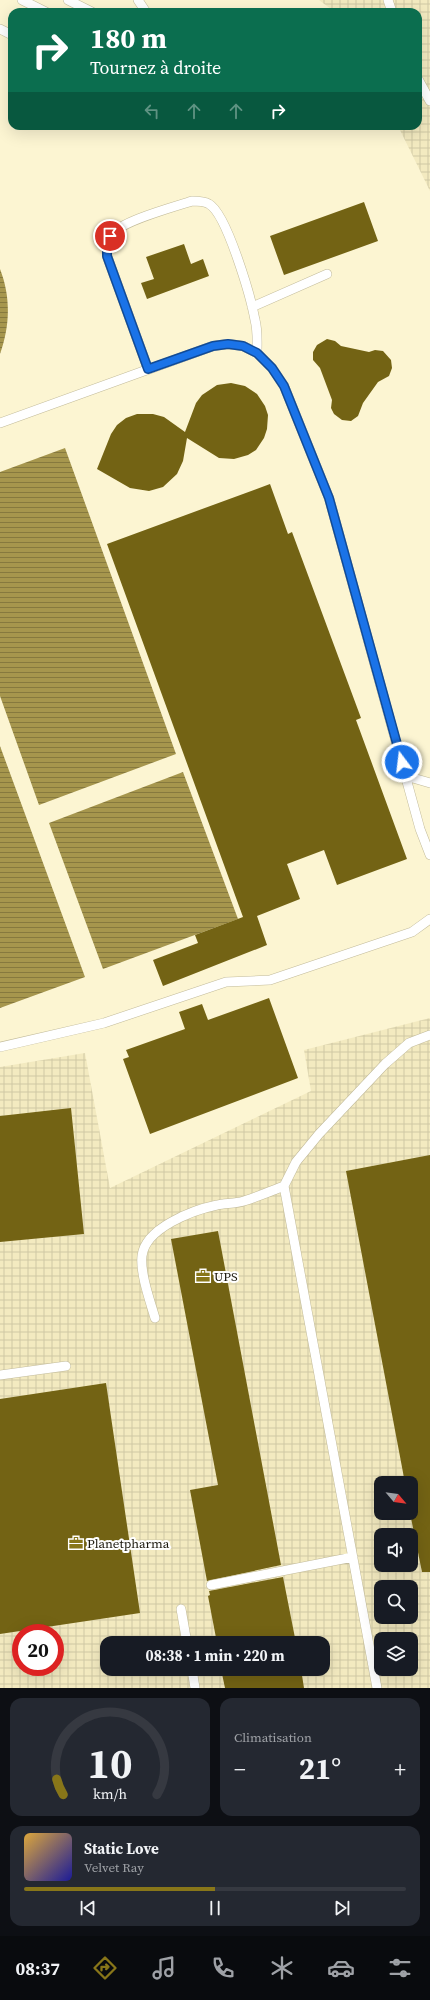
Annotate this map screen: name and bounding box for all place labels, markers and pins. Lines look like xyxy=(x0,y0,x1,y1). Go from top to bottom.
pin xyxy=(93,219,127,253)
office icon: UPS xyxy=(195,1268,211,1284)
place label: UPS xyxy=(214,1268,238,1285)
office icon: Planetpharma xyxy=(68,1535,84,1551)
place label: Planetpharma xyxy=(87,1535,170,1552)

